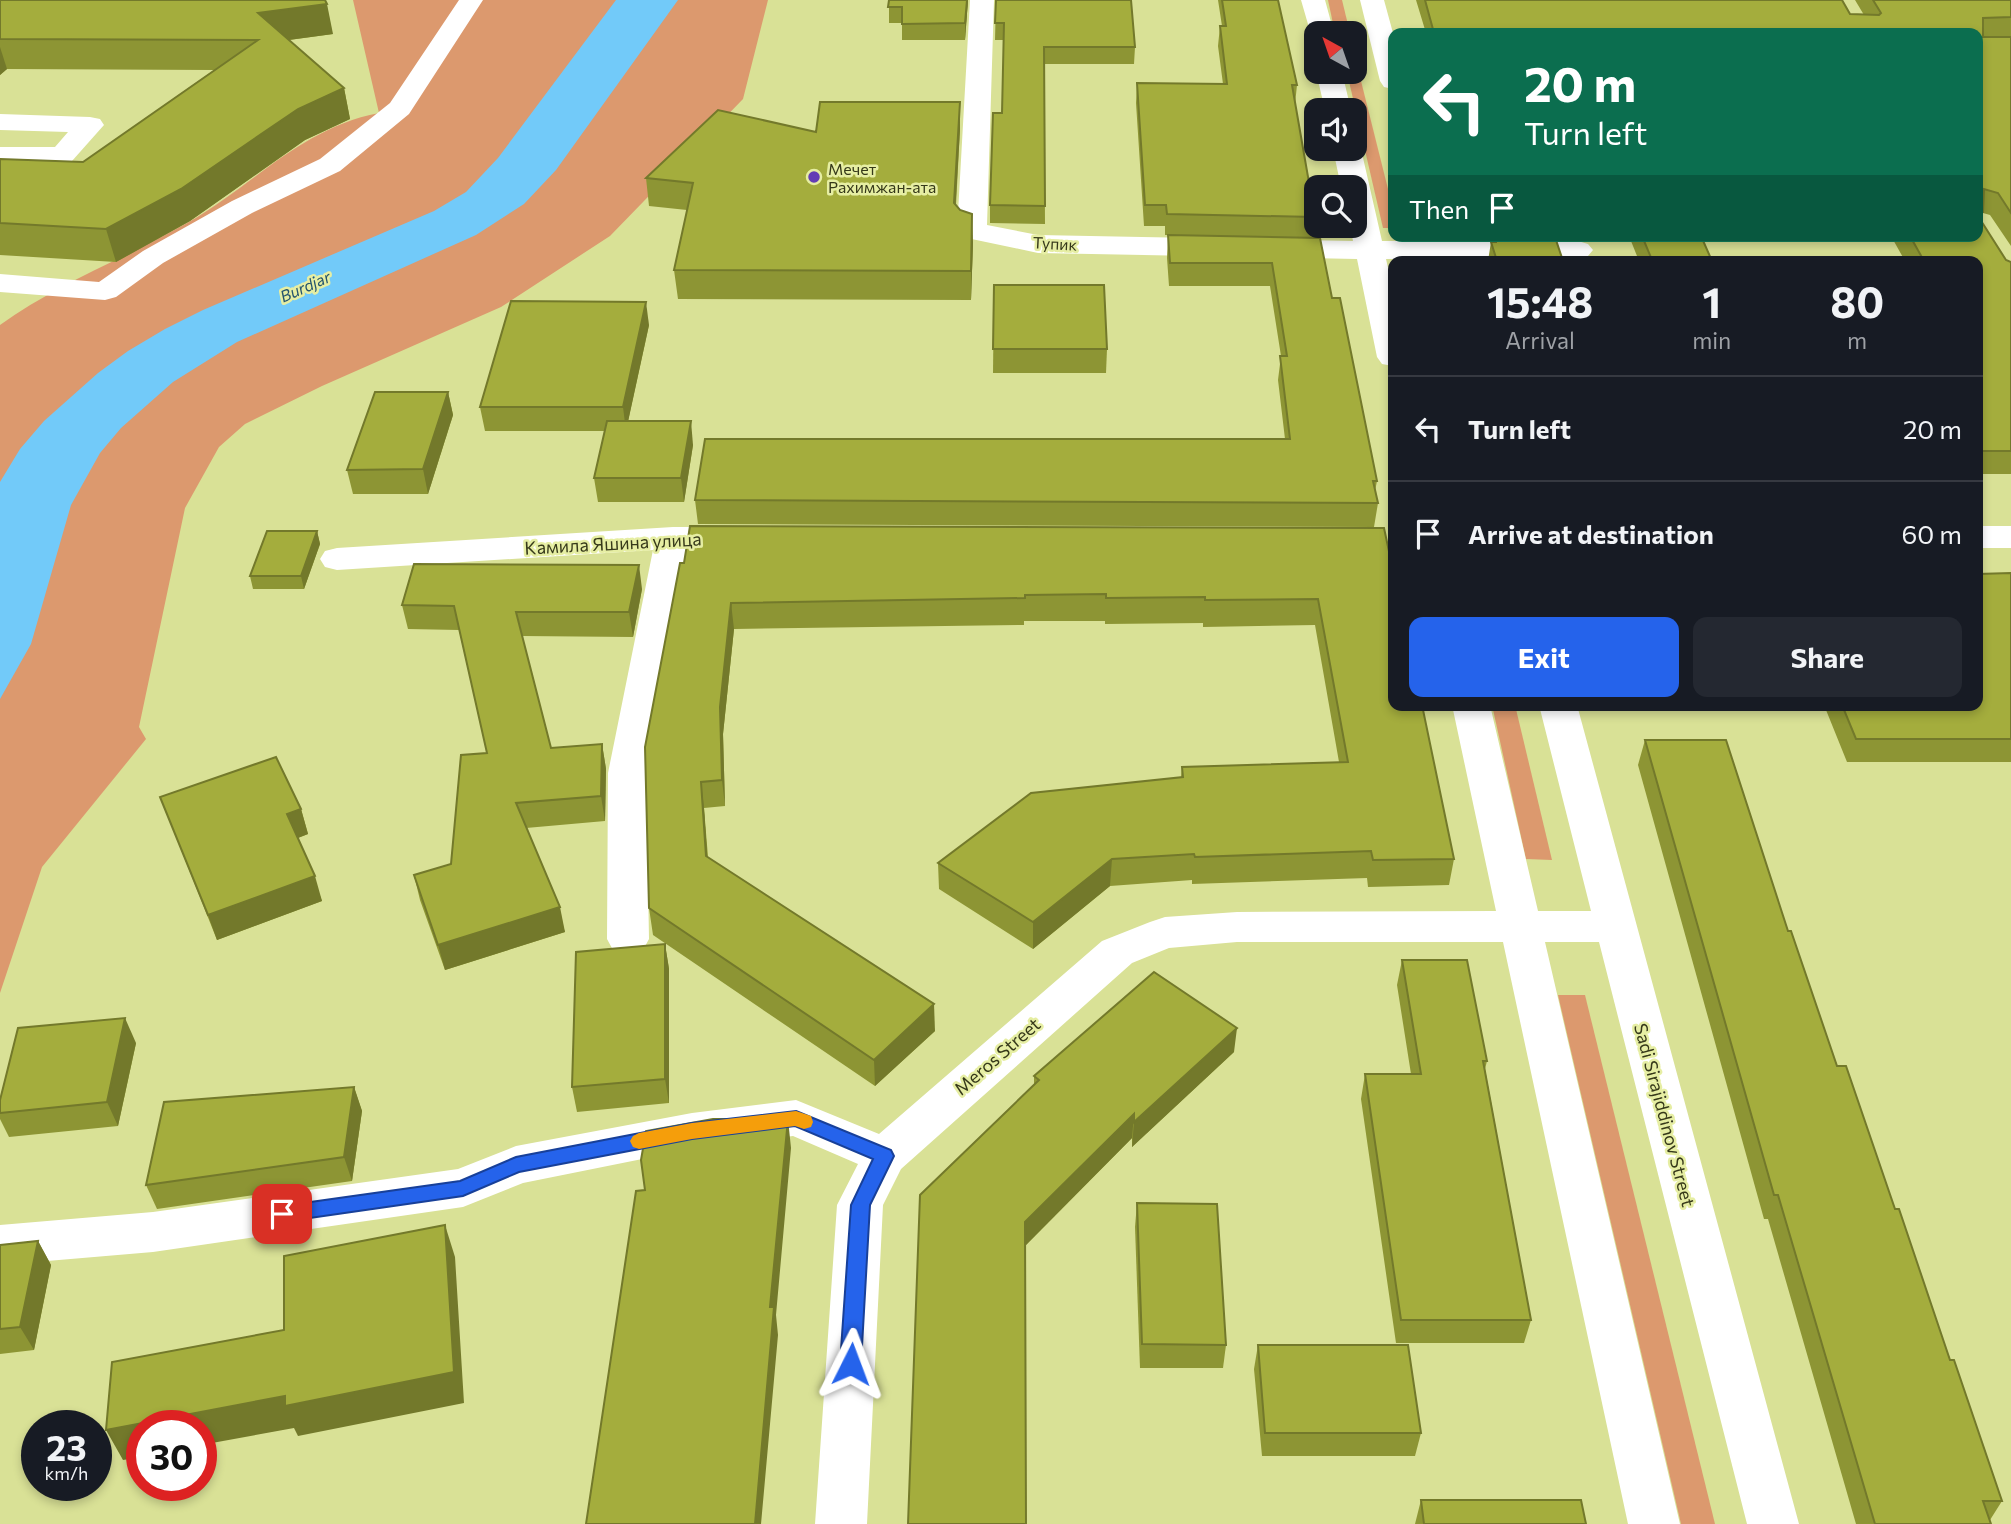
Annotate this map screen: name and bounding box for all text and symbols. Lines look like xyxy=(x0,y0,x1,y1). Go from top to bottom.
north arrow xyxy=(1304,21,1367,84)
map controls xyxy=(1304,21,1367,238)
text: 20 m xyxy=(1524,52,1636,112)
icon: left xyxy=(1409,56,1500,147)
button: sound xyxy=(1304,98,1367,161)
text: Turn left xyxy=(1524,112,1648,152)
place label: Мечет Рахимжан-ата xyxy=(828,159,936,196)
marker: Мечет Рахимжан-ата xyxy=(806,169,822,185)
button: search xyxy=(1304,175,1367,238)
icon: arrive xyxy=(1483,189,1521,227)
text: Then xyxy=(1409,193,1469,224)
street label: Тупик xyxy=(1032,232,1078,254)
water label: Burdjar xyxy=(277,266,334,306)
text: 15:48 xyxy=(1487,275,1593,327)
text: 1 xyxy=(1702,275,1721,327)
text: 80 xyxy=(1830,275,1884,327)
text: Arrival xyxy=(1505,326,1575,354)
text: min xyxy=(1692,326,1731,354)
text: m xyxy=(1847,326,1867,354)
icon: left xyxy=(1409,410,1447,448)
text: Turn left xyxy=(1468,413,1571,444)
text: 20 m xyxy=(1903,413,1962,444)
icon: arrive xyxy=(1409,515,1447,553)
text: Arrive at destination xyxy=(1468,518,1714,549)
text: 60 m xyxy=(1902,518,1962,549)
street label: Камила Яшина улица xyxy=(524,527,702,559)
button: Exit xyxy=(1409,617,1679,697)
button: Share xyxy=(1693,617,1962,697)
street label: Meros Street xyxy=(950,1013,1044,1099)
street label: Sadi Sirajiddinov Street xyxy=(1630,1021,1700,1209)
pin xyxy=(252,1184,312,1244)
icon: arrive xyxy=(263,1195,301,1233)
position arrow xyxy=(814,1327,888,1401)
speed limit sign: 30 xyxy=(126,1410,217,1501)
text: 23 xyxy=(46,1425,87,1468)
text: km/h xyxy=(45,1462,88,1484)

